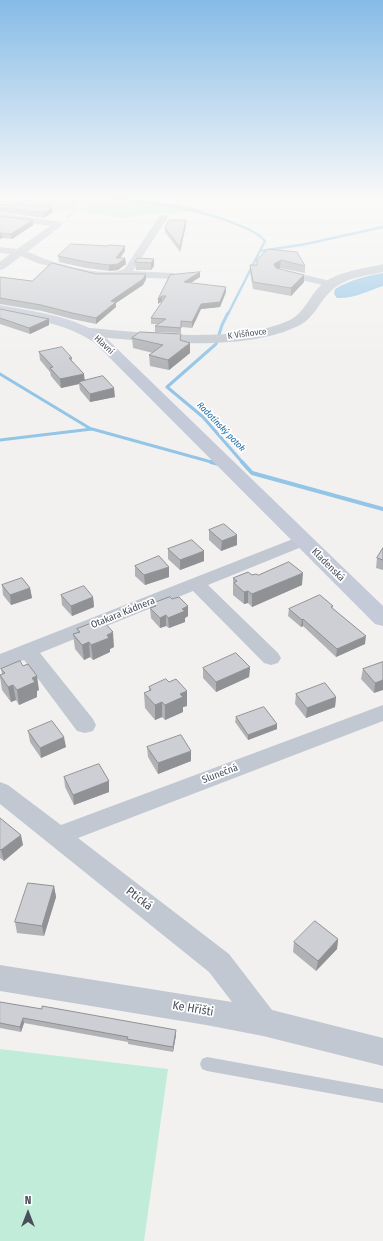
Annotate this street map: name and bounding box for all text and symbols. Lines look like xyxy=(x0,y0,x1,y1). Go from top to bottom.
street label: K Višňovce xyxy=(227,326,267,342)
street label: Hlavní xyxy=(92,333,116,357)
water label: Radotínský potok xyxy=(195,400,247,454)
street label: Kladenská xyxy=(309,546,347,584)
street label: Otakara Kádnera xyxy=(89,595,157,631)
street label: Slunečná xyxy=(200,762,240,786)
street label: Ptická xyxy=(123,884,155,914)
street label: Ke Hřišti xyxy=(171,998,215,1020)
north arrow xyxy=(8,1193,48,1233)
text: N xyxy=(25,1194,31,1207)

